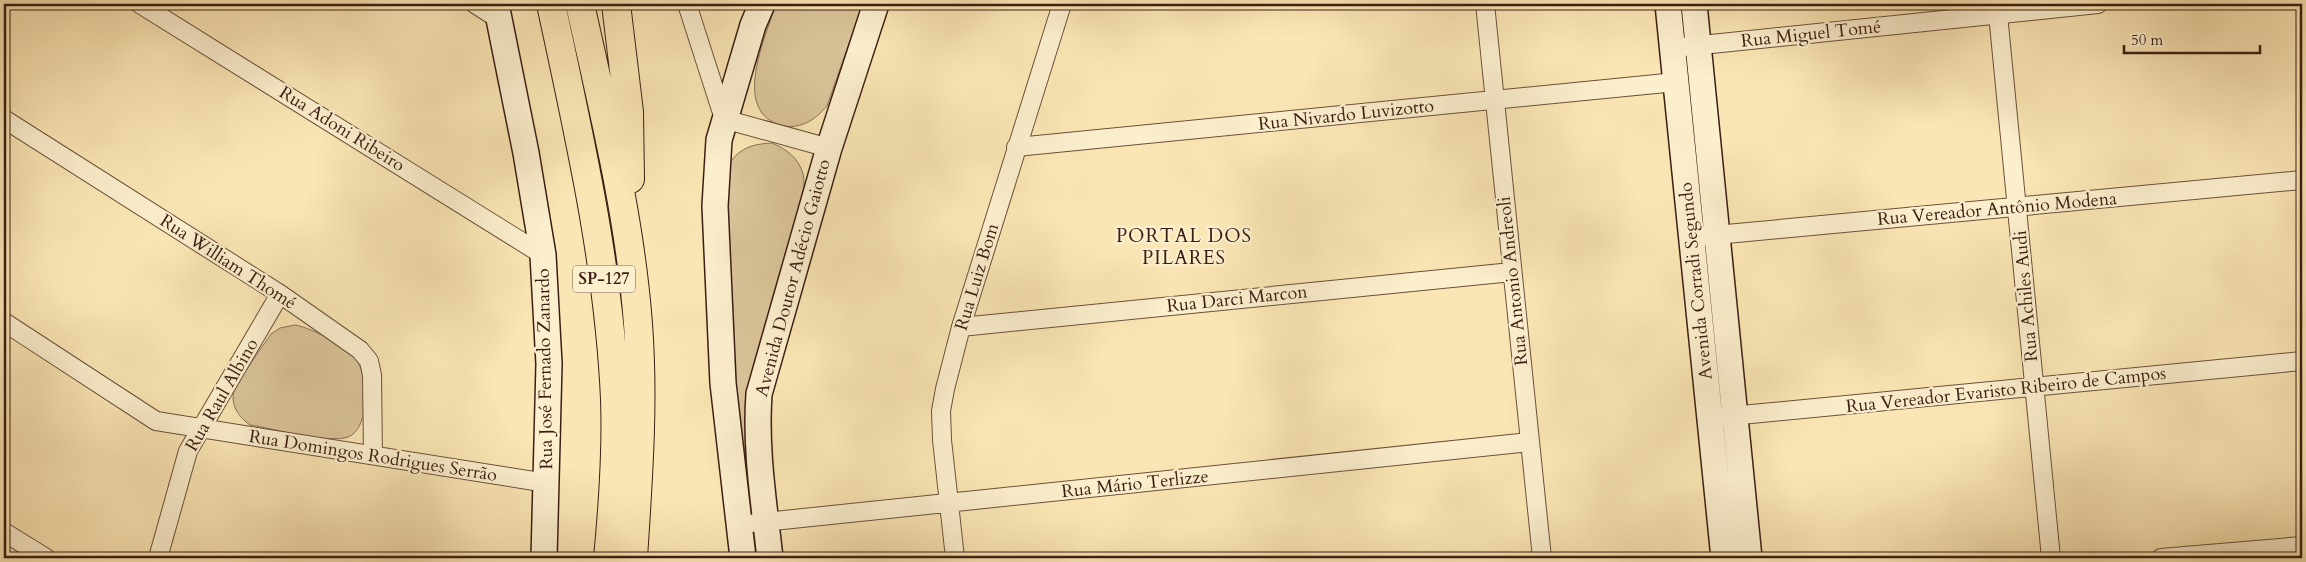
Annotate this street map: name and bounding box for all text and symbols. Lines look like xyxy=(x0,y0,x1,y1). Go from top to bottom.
street label: Rua Miguel Tomé xyxy=(1740,14,1882,54)
scale bar xyxy=(2124,22,2260,54)
text: 50 m xyxy=(2131,30,2163,50)
street label: Rua Adoni Ribeiro xyxy=(274,80,410,178)
street label: Rua Nivardo Luvizotto xyxy=(1257,93,1435,137)
street label: Avenida Doutor Adécio Gaiotto xyxy=(749,156,837,400)
street label: Avenida Corradi Segundo xyxy=(1673,181,1719,381)
street label: Rua Vereador Antônio Modena xyxy=(1876,186,2118,232)
street label: Rua Antonio Andreoli xyxy=(1492,195,1534,367)
street label: Rua William Thomé xyxy=(155,208,301,316)
street label: Rua Luiz Bom xyxy=(949,220,1005,334)
district label: PORTAL DOS PILARES xyxy=(1116,223,1252,271)
street label: Rua Achiles Audi xyxy=(2008,229,2044,363)
road number: SP-127 xyxy=(573,266,635,292)
street label: Rua José Fernado Zanardo xyxy=(531,268,559,470)
street label: Rua Darci Marcon xyxy=(1165,279,1309,319)
street label: Rua Raul Albino xyxy=(180,334,265,456)
street label: Rua Vereador Evaristo Ribeiro de Campos xyxy=(1845,361,2167,419)
street label: Rua Domingos Rodrigues Serrão xyxy=(247,424,499,488)
street label: Rua Mário Terlizze xyxy=(1060,464,1210,504)

